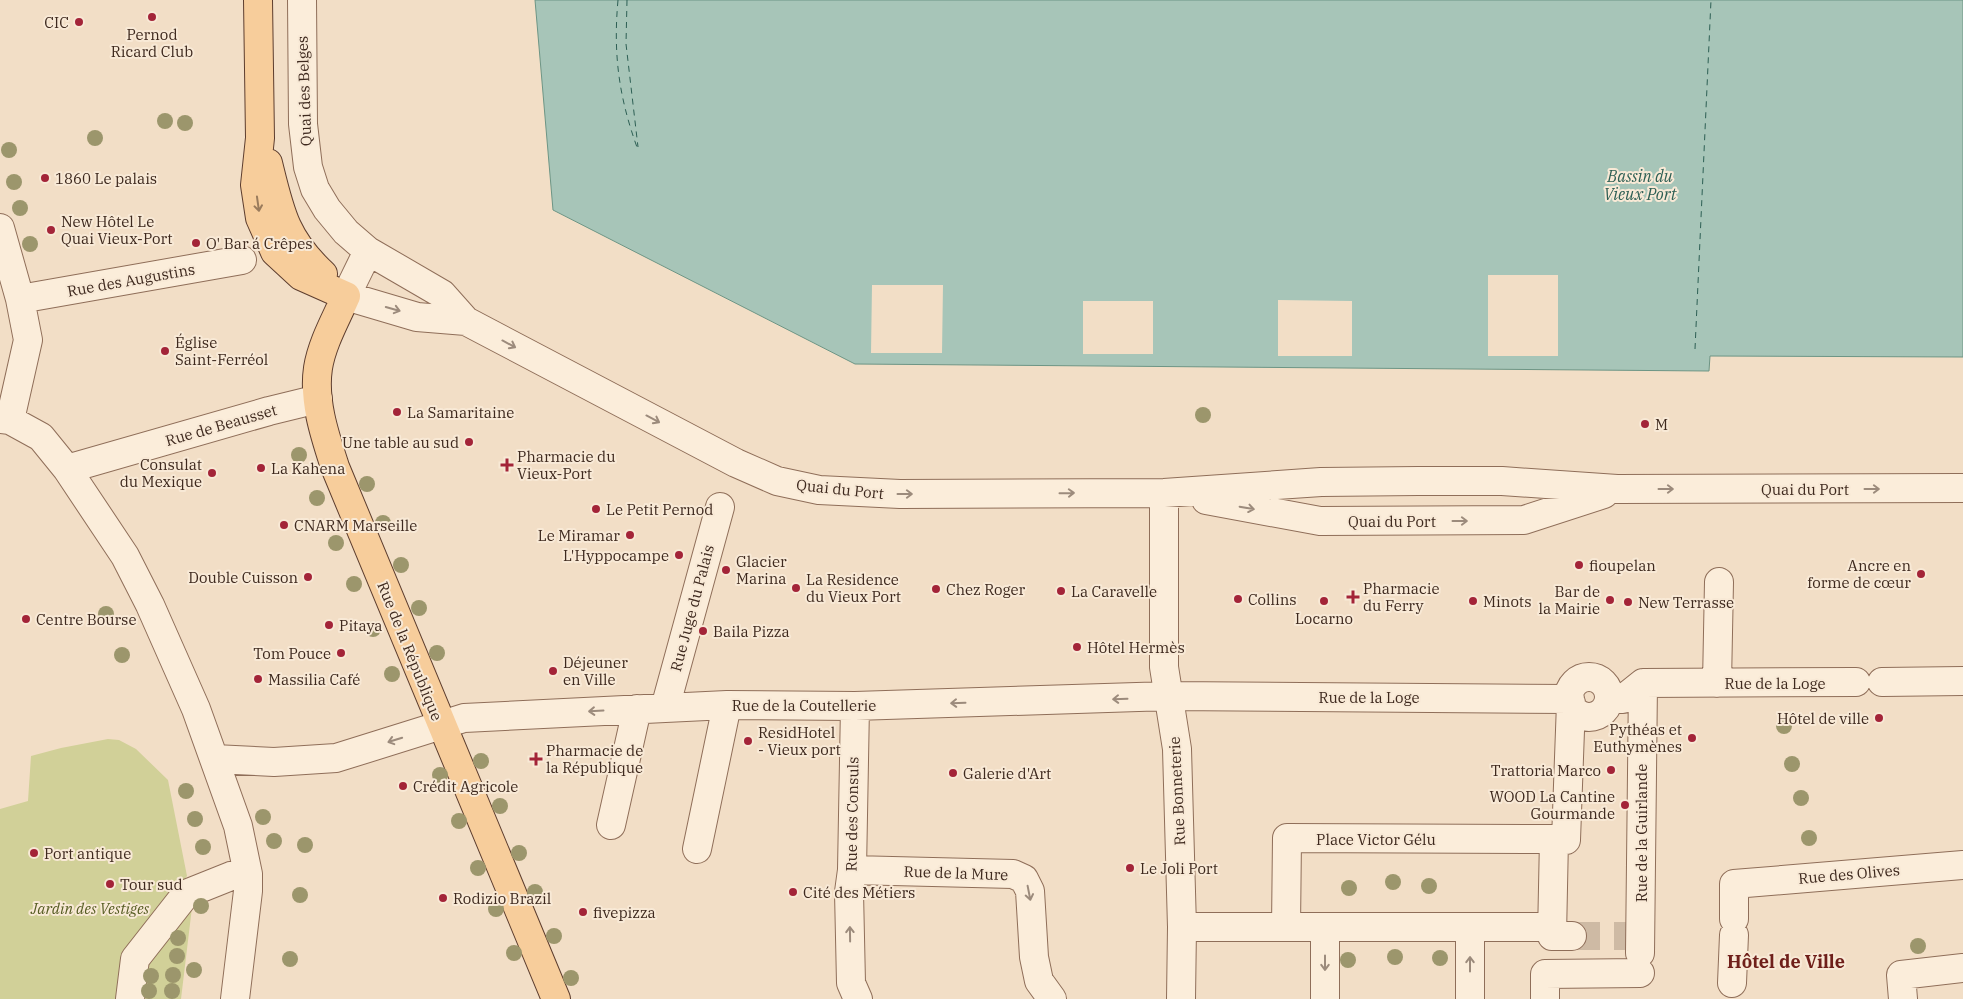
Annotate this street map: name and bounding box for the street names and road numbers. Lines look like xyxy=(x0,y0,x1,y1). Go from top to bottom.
street label: Quai des Belges xyxy=(293,35,315,147)
street label: Rue des Augustins xyxy=(66,259,196,301)
street label: Rue de Beausset xyxy=(163,400,279,450)
street label: Quai du Port xyxy=(795,475,885,503)
street label: Quai du Port xyxy=(1761,480,1849,499)
street label: Quai du Port xyxy=(1348,512,1436,531)
street label: Rue Juge du Palais xyxy=(666,543,718,673)
street label: Rue de la République xyxy=(373,579,447,723)
street label: Rue de la Loge xyxy=(1724,674,1826,693)
street label: Rue de la Loge xyxy=(1318,688,1420,707)
street label: Rue de la Coutellerie xyxy=(732,696,876,715)
street label: Rue Bonneterie xyxy=(1165,736,1189,846)
street label: Rue des Consuls xyxy=(841,756,863,872)
street label: Rue de la Guirlande xyxy=(1632,764,1651,902)
street label: Place Victor Gélu xyxy=(1316,830,1436,849)
street label: Rue des Olives xyxy=(1797,860,1901,888)
street label: Rue de la Mure xyxy=(903,862,1009,884)

